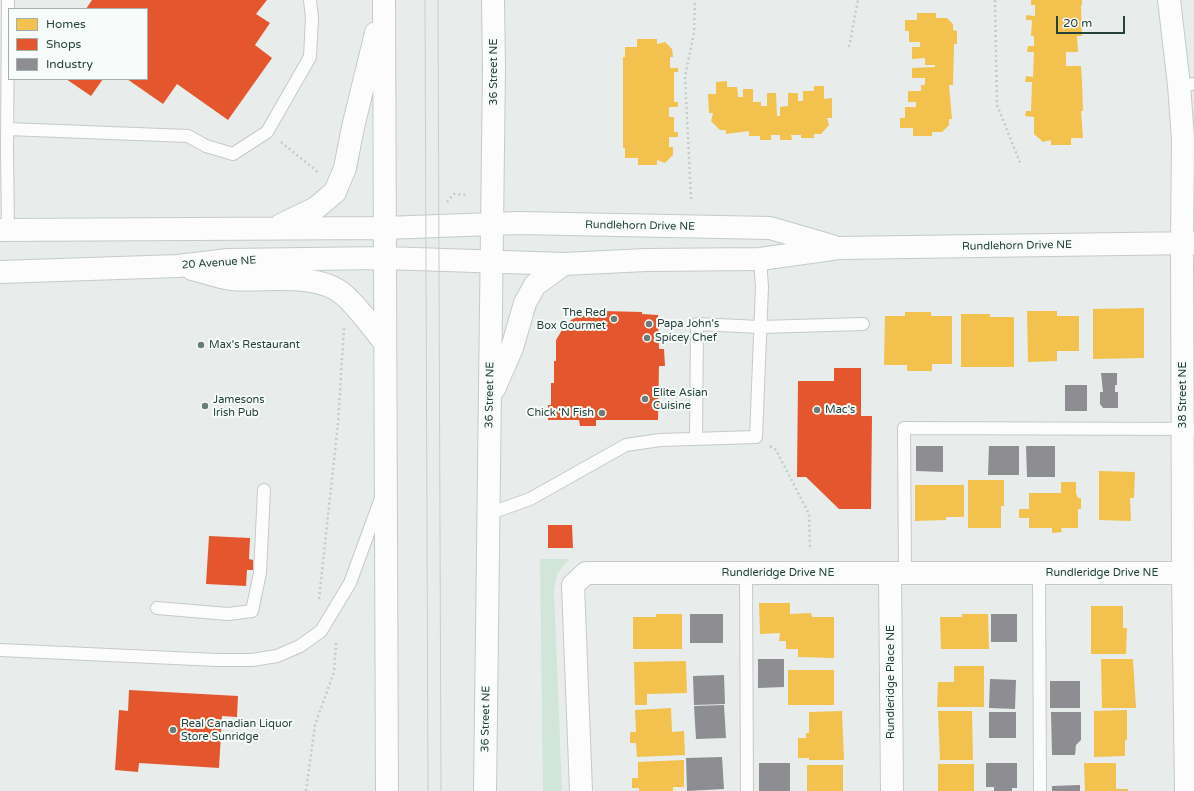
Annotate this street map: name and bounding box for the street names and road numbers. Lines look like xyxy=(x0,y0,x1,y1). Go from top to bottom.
street label: 36 Street NE xyxy=(487,39,501,105)
street label: Rundlehorn Drive NE xyxy=(585,218,695,234)
street label: Rundlehorn Drive NE xyxy=(962,238,1072,254)
street label: 20 Avenue NE xyxy=(181,254,257,272)
street label: 36 Street NE xyxy=(483,361,497,429)
street label: 38 Street NE xyxy=(1176,362,1190,428)
street label: Rundleridge Drive NE xyxy=(722,566,834,580)
street label: Rundleridge Drive NE xyxy=(1046,566,1158,580)
street label: Rundleridge Place NE xyxy=(884,625,898,739)
street label: 36 Street NE xyxy=(479,685,493,753)

